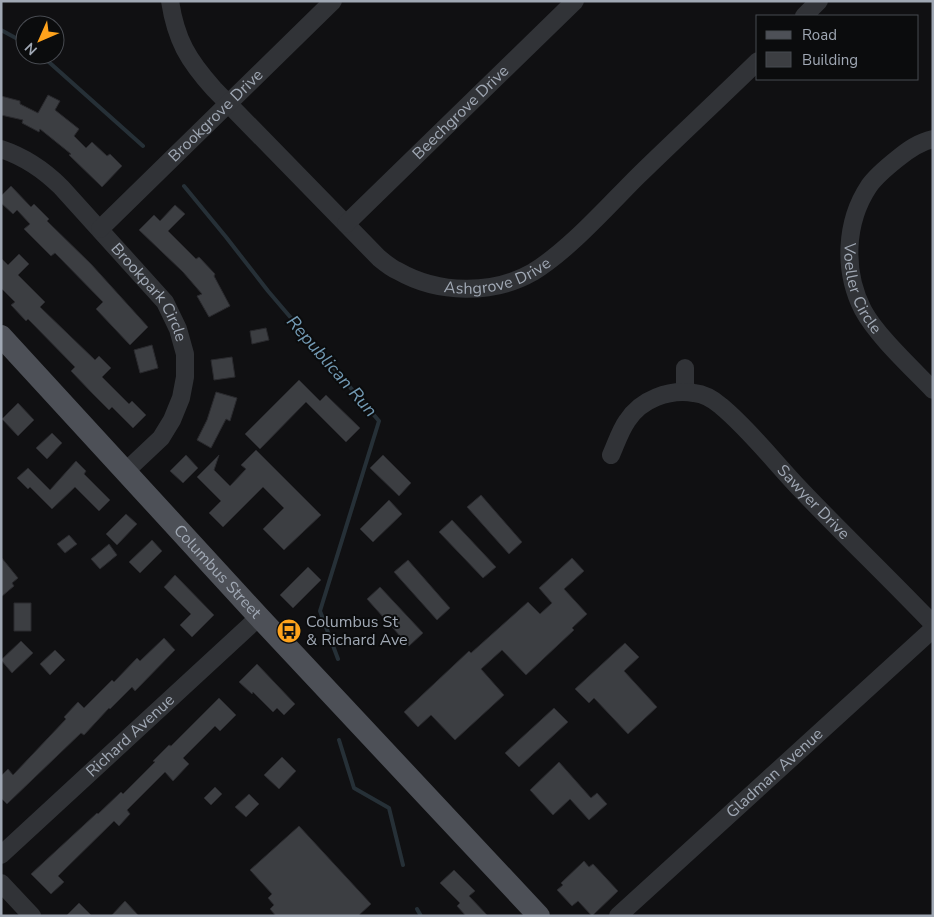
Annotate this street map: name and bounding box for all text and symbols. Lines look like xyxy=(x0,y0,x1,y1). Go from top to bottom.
north arrow xyxy=(15,15,65,65)
legend xyxy=(756,15,919,80)
text: Road xyxy=(802,25,837,45)
text: N xyxy=(21,38,42,59)
text: Building xyxy=(802,50,858,70)
street label: Beechgrove Drive xyxy=(407,60,514,165)
street label: Brookgrove Drive xyxy=(164,64,268,167)
street label: Brookpark Circle xyxy=(106,238,192,344)
street label: Voeller Circle xyxy=(838,241,887,339)
street label: Ashgrove Drive xyxy=(443,252,555,300)
water label: Republican Run xyxy=(281,310,383,422)
street label: Sawyer Drive xyxy=(772,460,855,545)
street label: Columbus Street xyxy=(169,520,267,624)
place label: Columbus St & Richard Ave xyxy=(306,611,408,651)
bus stop icon: Columbus St & Richard Ave xyxy=(276,618,302,644)
street label: Richard Avenue xyxy=(81,689,179,782)
street label: Gladman Avenue xyxy=(721,723,828,823)

